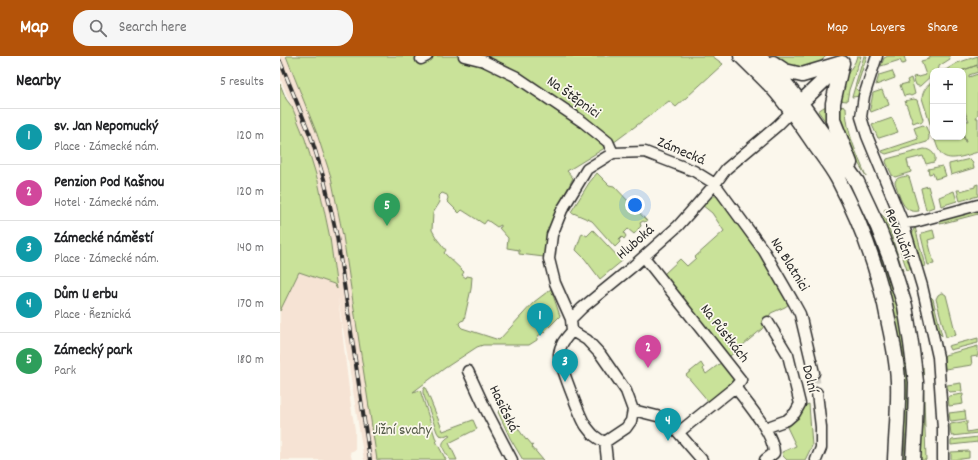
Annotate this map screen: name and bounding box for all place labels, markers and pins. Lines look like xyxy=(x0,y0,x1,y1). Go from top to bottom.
pin: 5 xyxy=(374,193,400,226)
pin: 1 xyxy=(527,303,553,336)
pin: 2 xyxy=(635,335,661,368)
pin: 3 xyxy=(552,349,578,382)
pin: 4 xyxy=(655,408,681,441)

